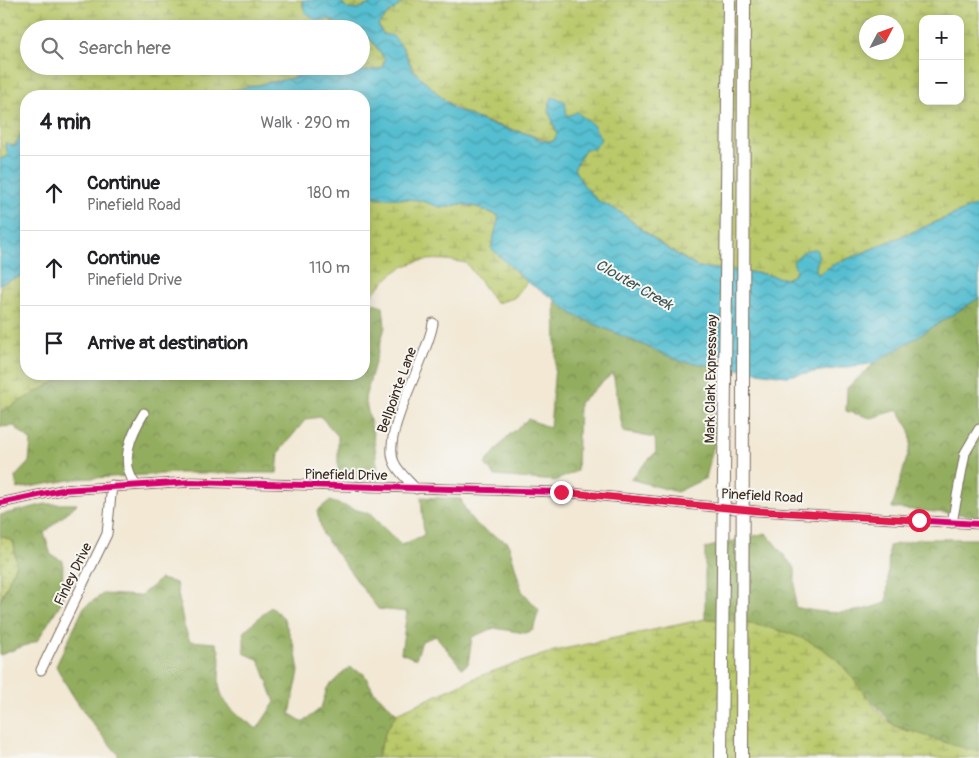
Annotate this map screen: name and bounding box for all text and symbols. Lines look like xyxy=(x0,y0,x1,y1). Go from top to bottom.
north arrow xyxy=(859,15,904,60)
map controls xyxy=(919,15,964,105)
button: + xyxy=(919,15,964,60)
search box xyxy=(20,20,370,75)
icon: search xyxy=(38,34,66,62)
text: Search here xyxy=(78,36,171,60)
button: − xyxy=(919,60,964,105)
text: 4 min xyxy=(40,109,91,136)
text: Walk · 290 m xyxy=(261,113,350,133)
text: Continue xyxy=(87,171,160,195)
icon: ahead xyxy=(40,179,68,207)
text: 180 m xyxy=(307,183,350,203)
text: Pinefield Road xyxy=(87,195,181,215)
text: Continue xyxy=(87,246,160,270)
icon: ahead xyxy=(40,254,68,282)
water label: Clouter Creek xyxy=(592,255,677,316)
text: 110 m xyxy=(309,258,350,278)
text: Pinefield Drive xyxy=(87,270,182,290)
street label: Mark Clark Expressway xyxy=(701,314,721,444)
icon: arrive xyxy=(40,329,68,357)
text: Arrive at destination xyxy=(87,331,248,355)
street label: Bellpointe Lane xyxy=(374,345,420,435)
street label: Pinefield Drive xyxy=(304,466,388,484)
route end xyxy=(550,481,573,504)
street label: Pinefield Road xyxy=(721,485,804,507)
route start xyxy=(908,509,931,532)
street label: Finley Drive xyxy=(50,540,96,608)

